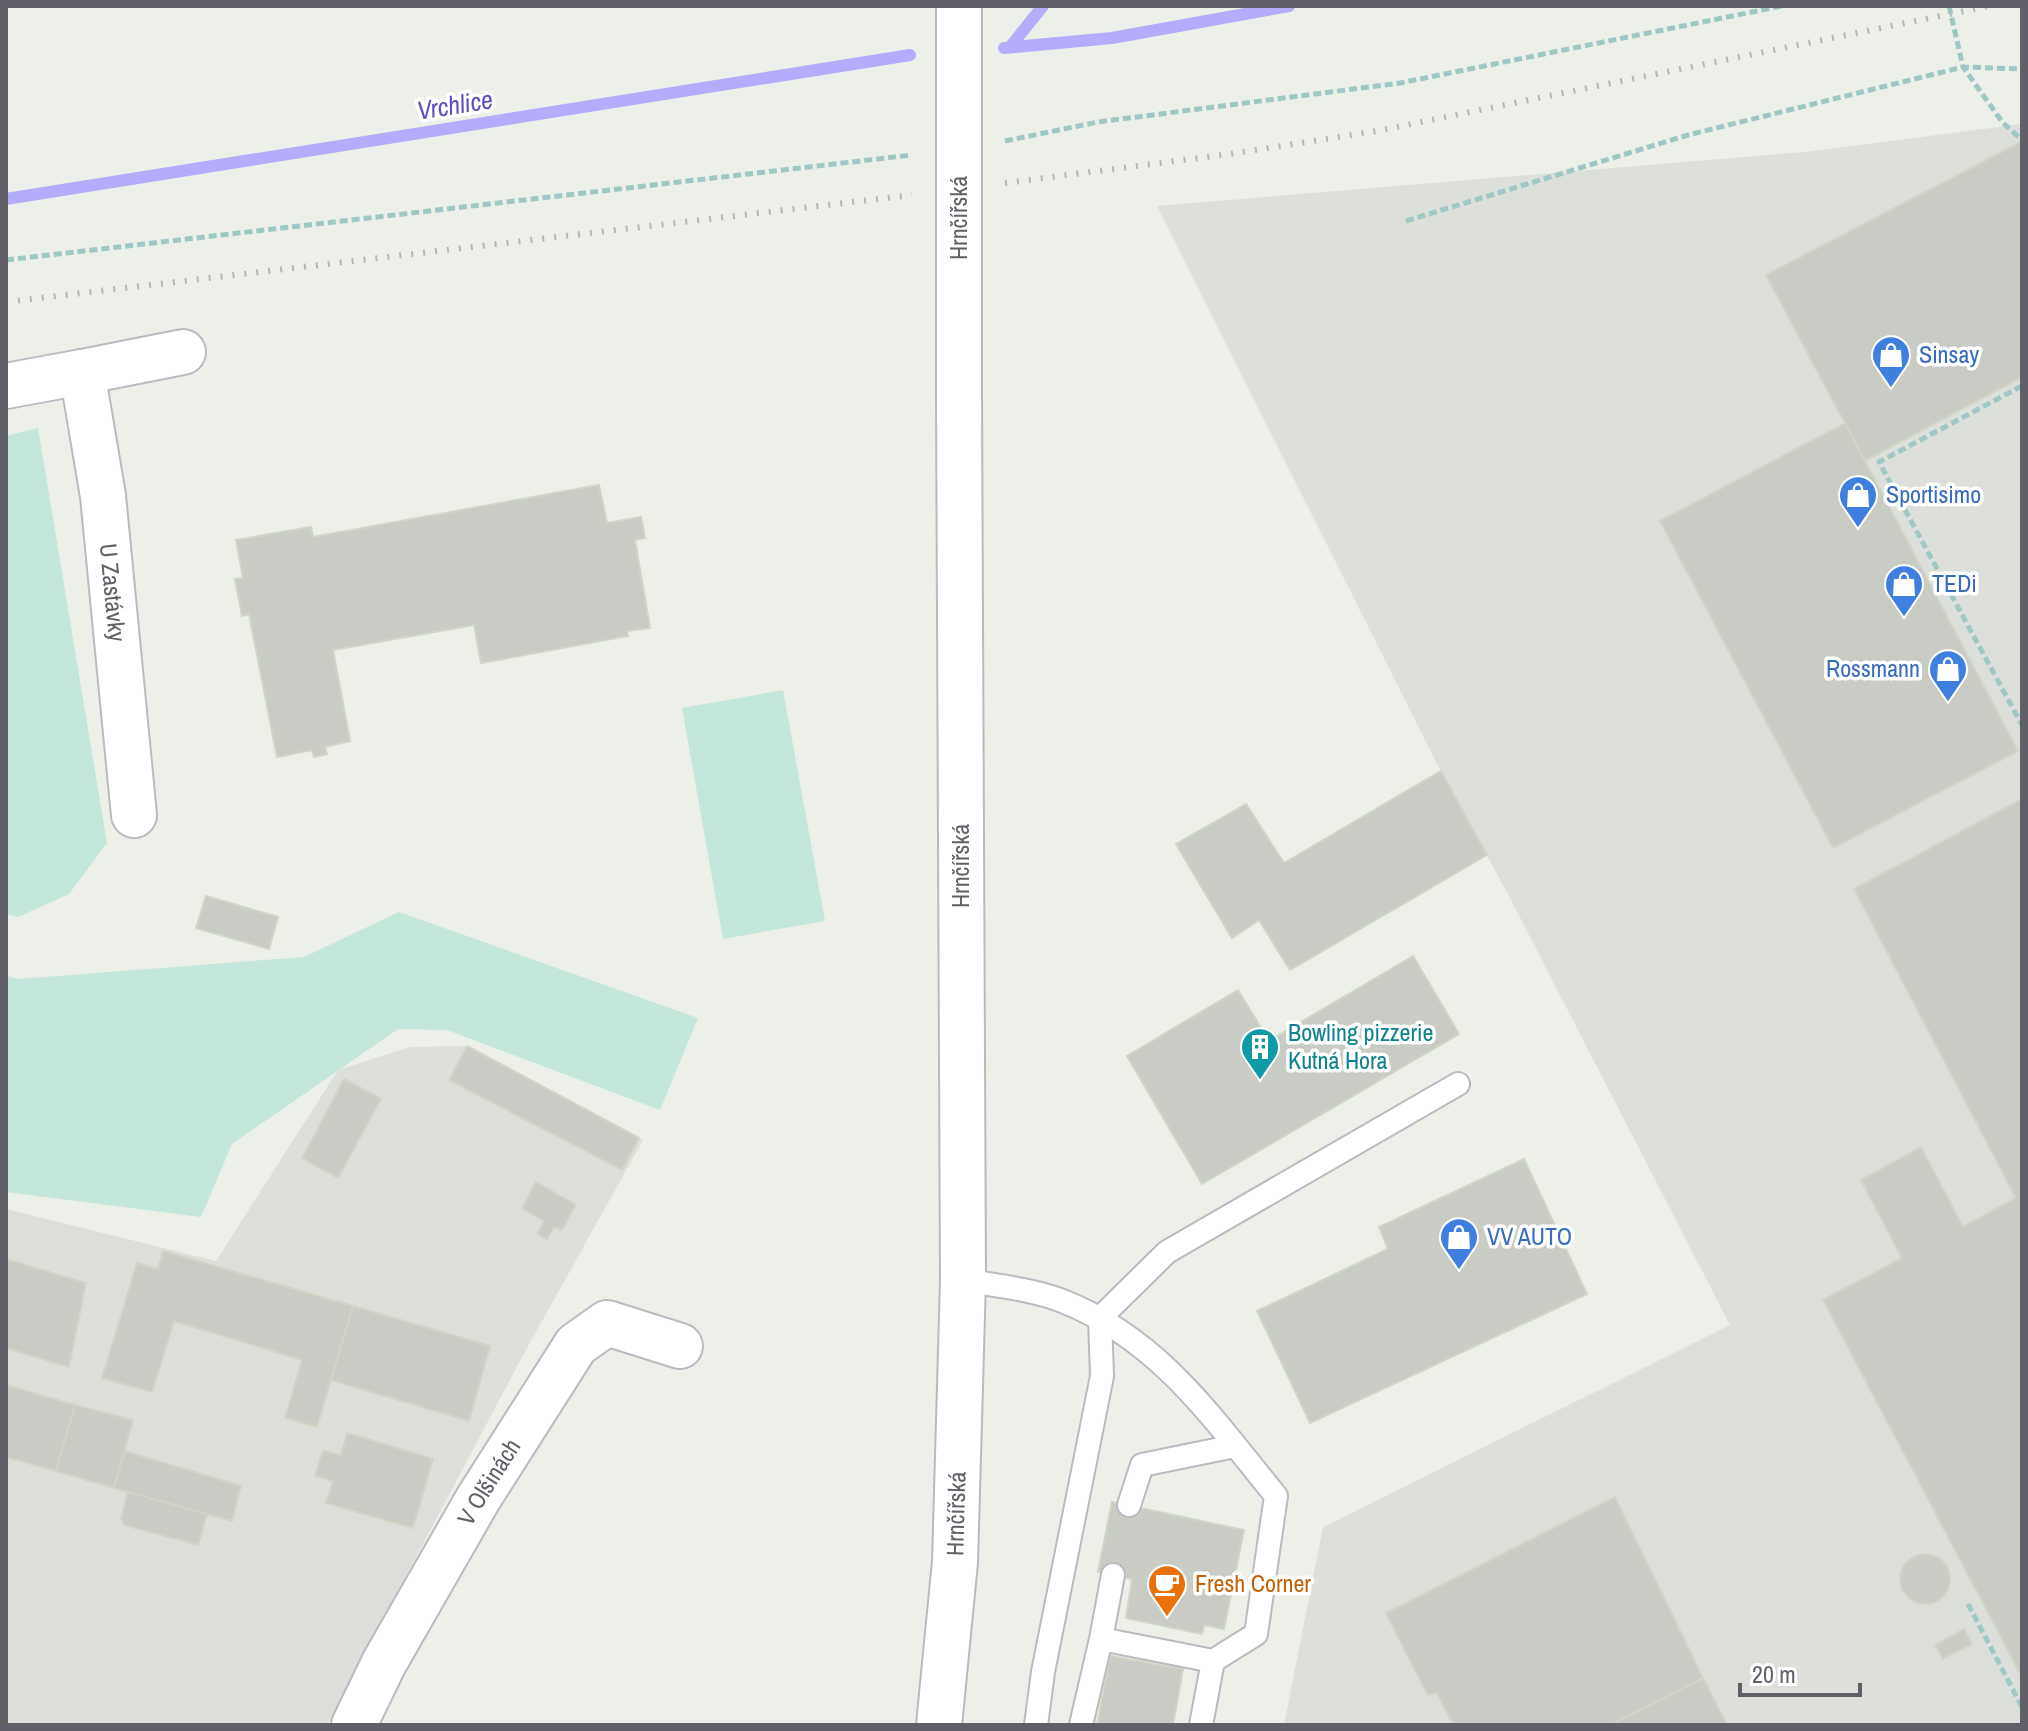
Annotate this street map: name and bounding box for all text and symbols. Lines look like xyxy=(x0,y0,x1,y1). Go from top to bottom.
water label: Vrchlice xyxy=(415,81,495,128)
street label: Hrnčířská xyxy=(942,176,974,260)
shop icon: Sinsay xyxy=(1870,334,1912,389)
place label: Sinsay xyxy=(1919,338,1979,370)
shop icon: Sportisimo xyxy=(1837,474,1879,529)
place label: Sportisimo xyxy=(1886,478,1981,510)
street label: U Zastávky xyxy=(93,542,134,643)
shop icon: TEDi xyxy=(1883,563,1925,618)
place label: TEDi xyxy=(1932,567,1977,599)
shop icon: Rossmann xyxy=(1927,648,1969,703)
place label: Rossmann xyxy=(1826,652,1920,684)
street label: Hrnčířská xyxy=(944,824,976,908)
place label: Bowling pizzerie Kutná Hora xyxy=(1288,1016,1434,1076)
building icon: Bowling pizzerie Kutná Hora xyxy=(1239,1026,1281,1081)
shop icon: VV AUTO xyxy=(1438,1216,1480,1271)
place label: VV AUTO xyxy=(1487,1220,1572,1252)
street label: V Olšinách xyxy=(449,1432,527,1531)
street label: Hrnčířská xyxy=(938,1471,973,1556)
cafe icon: Fresh Corner xyxy=(1146,1563,1188,1618)
place label: Fresh Corner xyxy=(1195,1567,1311,1599)
scale bar xyxy=(1740,1647,1860,1697)
text: 20 m xyxy=(1752,1658,1796,1690)

